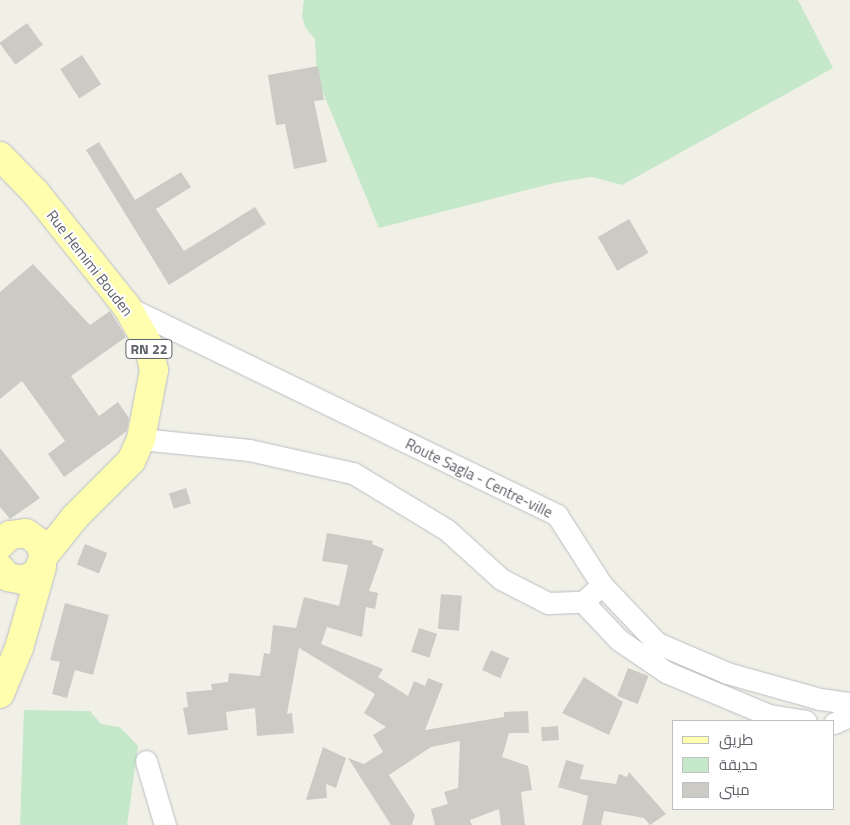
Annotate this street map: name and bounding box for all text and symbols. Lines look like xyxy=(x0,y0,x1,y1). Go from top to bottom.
street label: Rue Hemimi Bouden xyxy=(43,207,137,319)
road number: RN 22 xyxy=(125,338,173,360)
street label: Route Sagla - Centre-ville xyxy=(402,435,556,521)
legend xyxy=(672,720,835,810)
text: طريق xyxy=(719,728,753,751)
text: حديقة xyxy=(719,753,758,776)
text: مبنى xyxy=(719,778,750,801)

